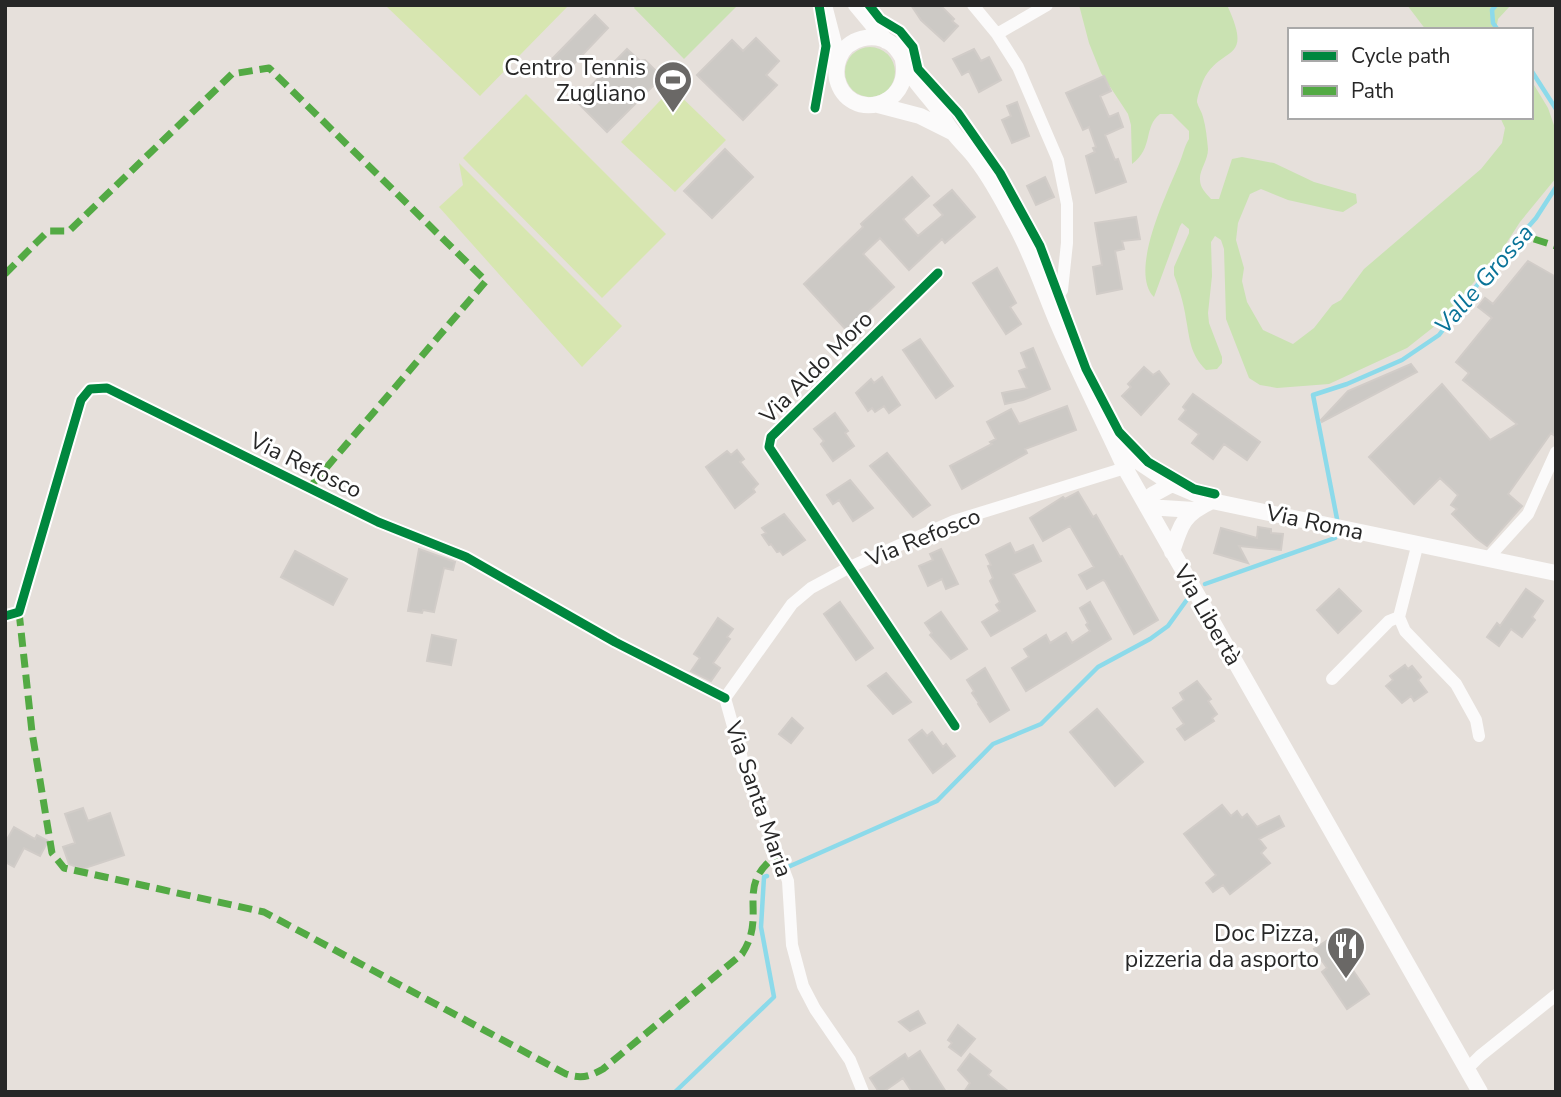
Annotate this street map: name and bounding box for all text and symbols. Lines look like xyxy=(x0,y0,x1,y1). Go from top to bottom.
legend xyxy=(1288,28,1533,119)
text: Cycle path xyxy=(1351,42,1450,70)
place label: Centro Tennis Zugliano xyxy=(504,52,646,109)
sports icon: Centro Tennis Zugliano xyxy=(652,59,694,114)
text: Path xyxy=(1351,77,1394,105)
water label: Valle Grossa xyxy=(1427,217,1541,341)
street label: Via Aldo Moro xyxy=(752,304,880,431)
street label: Via Refosco xyxy=(244,425,367,506)
street label: Via Roma xyxy=(1262,497,1367,548)
street label: Via Refosco xyxy=(860,500,985,575)
street label: Via Libertà xyxy=(1166,558,1249,671)
street label: Via Santa Maria xyxy=(717,716,800,881)
place label: Doc Pizza, pizzeria da asporto xyxy=(1125,918,1319,975)
restaurant icon: Doc Pizza, pizzeria da asporto xyxy=(1325,925,1367,980)

